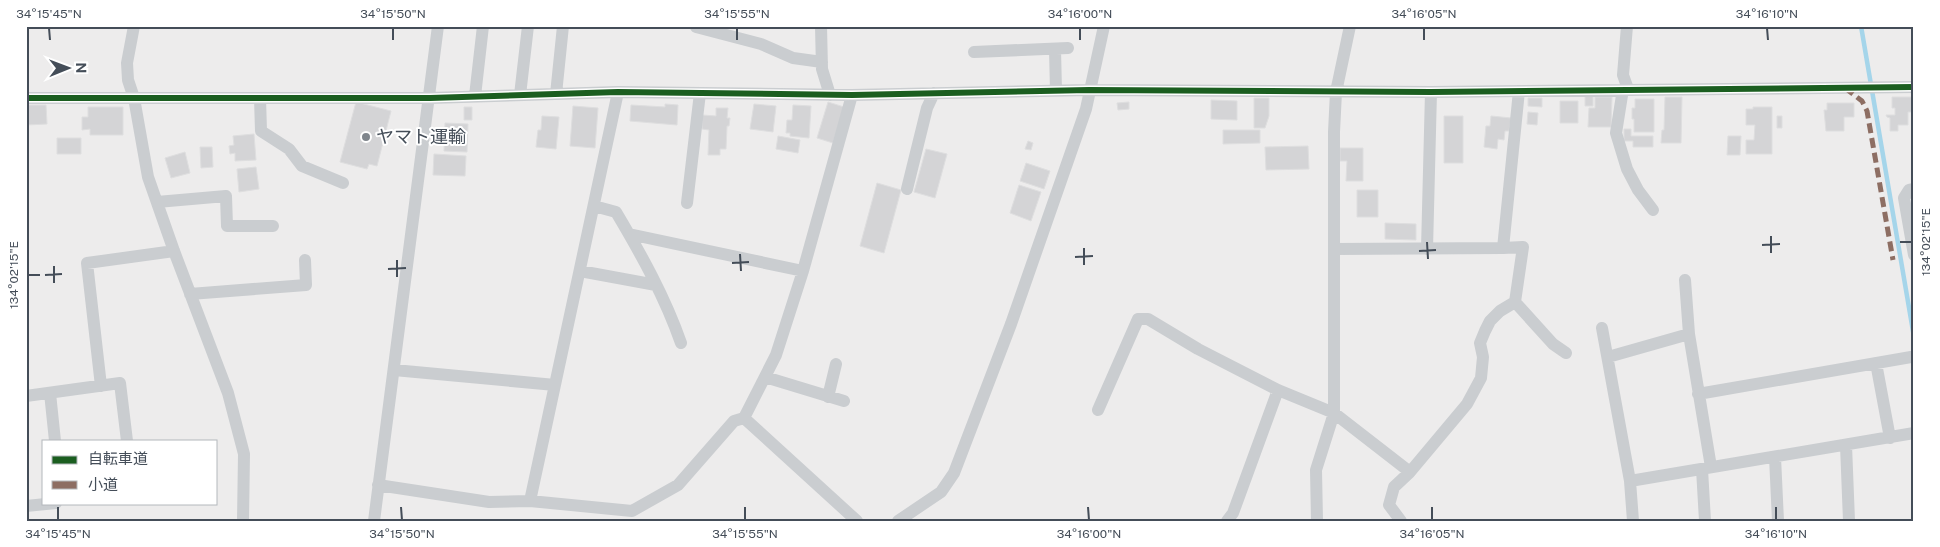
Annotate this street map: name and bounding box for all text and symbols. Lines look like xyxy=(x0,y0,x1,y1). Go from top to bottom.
text: 34°15'45"N xyxy=(16,7,82,21)
text: 34°15'50"N xyxy=(360,7,426,21)
text: 34°15'55"N xyxy=(704,7,770,21)
text: 34°16'00"N xyxy=(1048,7,1112,21)
text: 34°16'05"N xyxy=(1391,7,1457,21)
text: 34°16'10"N xyxy=(1736,7,1798,21)
north arrow xyxy=(42,42,92,92)
text: N xyxy=(73,62,89,73)
place label: ヤマト運輸 xyxy=(376,126,466,147)
marker: ヤマト運輸 xyxy=(360,131,372,143)
text: 134°02'15"E xyxy=(1919,208,1933,276)
text: 134°02'15"E xyxy=(7,241,21,309)
legend xyxy=(42,440,218,504)
text: 自転車道 xyxy=(88,450,148,467)
text: 小道 xyxy=(88,476,118,493)
text: 34°15'45"N xyxy=(25,527,91,541)
text: 34°15'50"N xyxy=(369,527,435,541)
text: 34°15'55"N xyxy=(712,527,778,541)
text: 34°16'00"N xyxy=(1057,527,1121,541)
text: 34°16'05"N xyxy=(1399,527,1465,541)
text: 34°16'10"N xyxy=(1745,527,1807,541)

